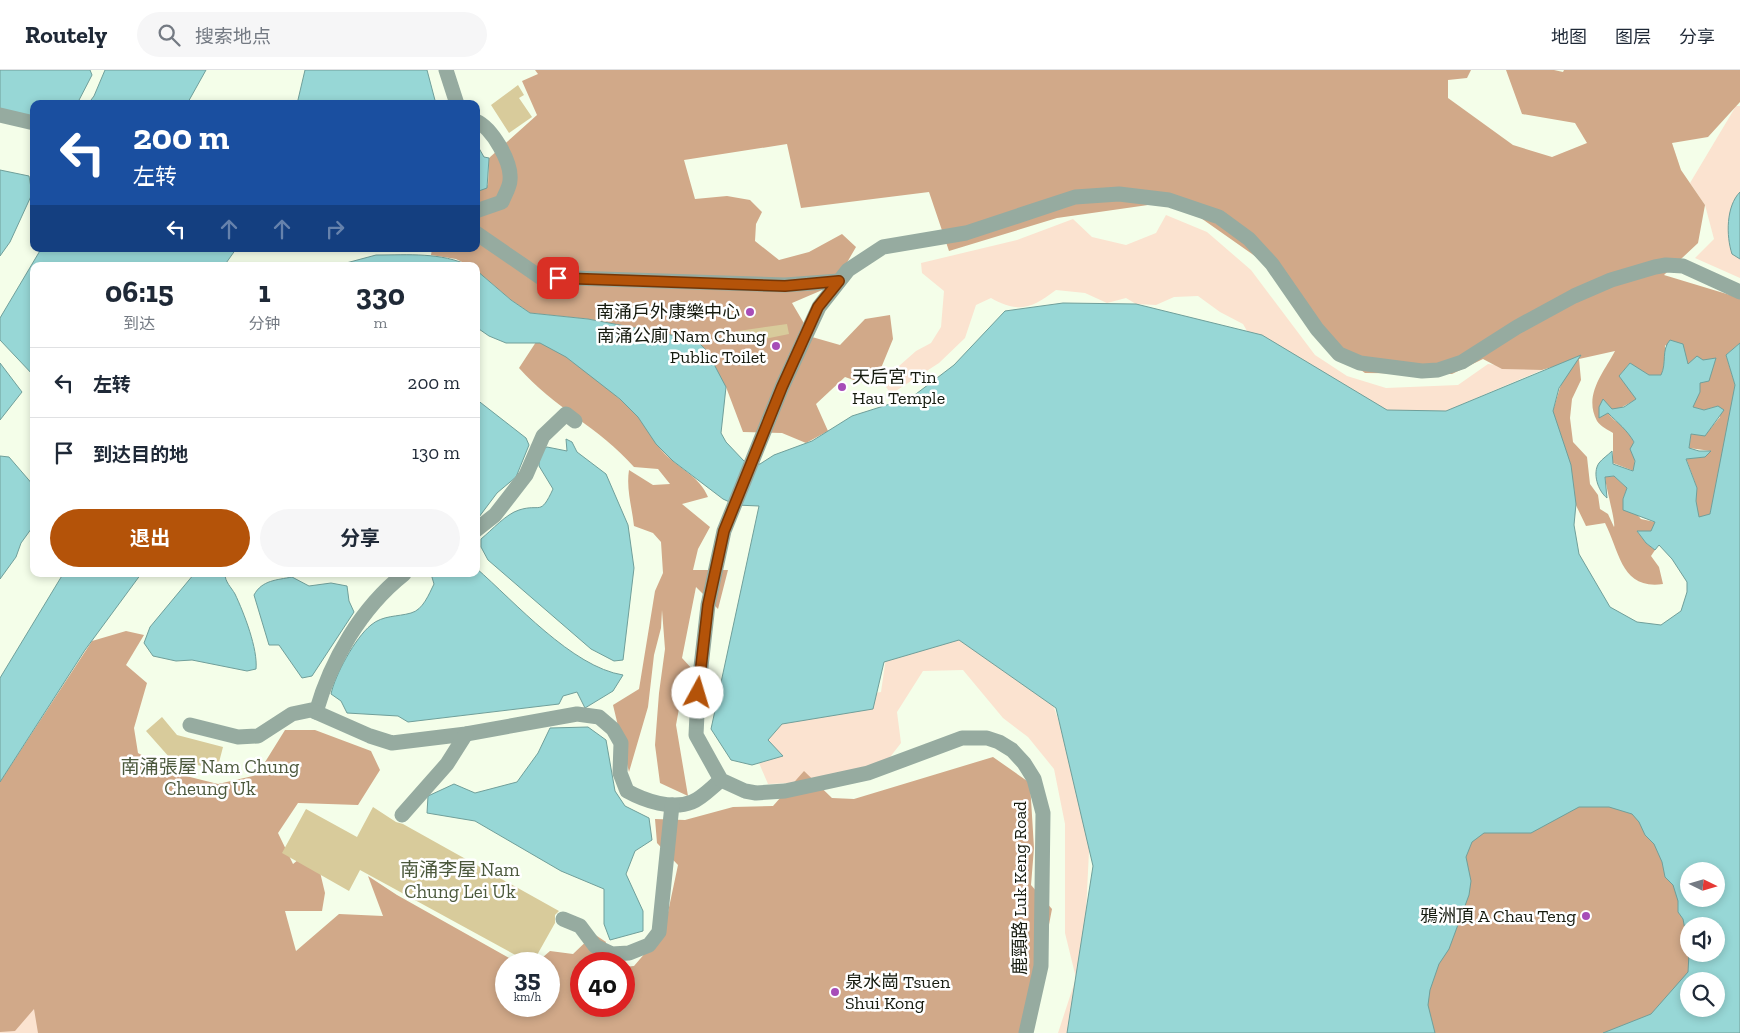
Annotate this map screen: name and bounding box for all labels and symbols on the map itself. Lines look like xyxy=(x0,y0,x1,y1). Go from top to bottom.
pin xyxy=(537,257,579,299)
place label: 南涌戶外康樂中心 xyxy=(596,301,740,323)
marker: 南涌戶外康樂中心 xyxy=(744,306,756,318)
place label: 南涌公廁 Nam Chung Public Toilet xyxy=(597,325,766,368)
marker: 南涌公廁 Nam Chung Public Toilet xyxy=(770,340,782,352)
place label: 天后宮 Tin Hau Temple xyxy=(852,366,945,409)
marker: 天后宮 Tin Hau Temple xyxy=(836,381,848,393)
position arrow xyxy=(671,666,723,718)
district label: 南涌張屋 Nam Chung Cheung Uk xyxy=(121,755,300,800)
street label: 鹿頸路 Luk Keng Road xyxy=(1009,801,1031,975)
district label: 南涌李屋 Nam Chung Lei Uk xyxy=(400,858,520,903)
north arrow xyxy=(1680,862,1725,908)
place label: 鴉洲頂 A Chau Teng xyxy=(1420,905,1576,927)
marker: 鴉洲頂 A Chau Teng xyxy=(1580,910,1592,922)
speed limit sign: 40 xyxy=(570,952,635,1017)
place label: 泉水崗 Tsuen Shui Kong xyxy=(845,971,951,1014)
marker: 泉水崗 Tsuen Shui Kong xyxy=(829,986,841,998)

